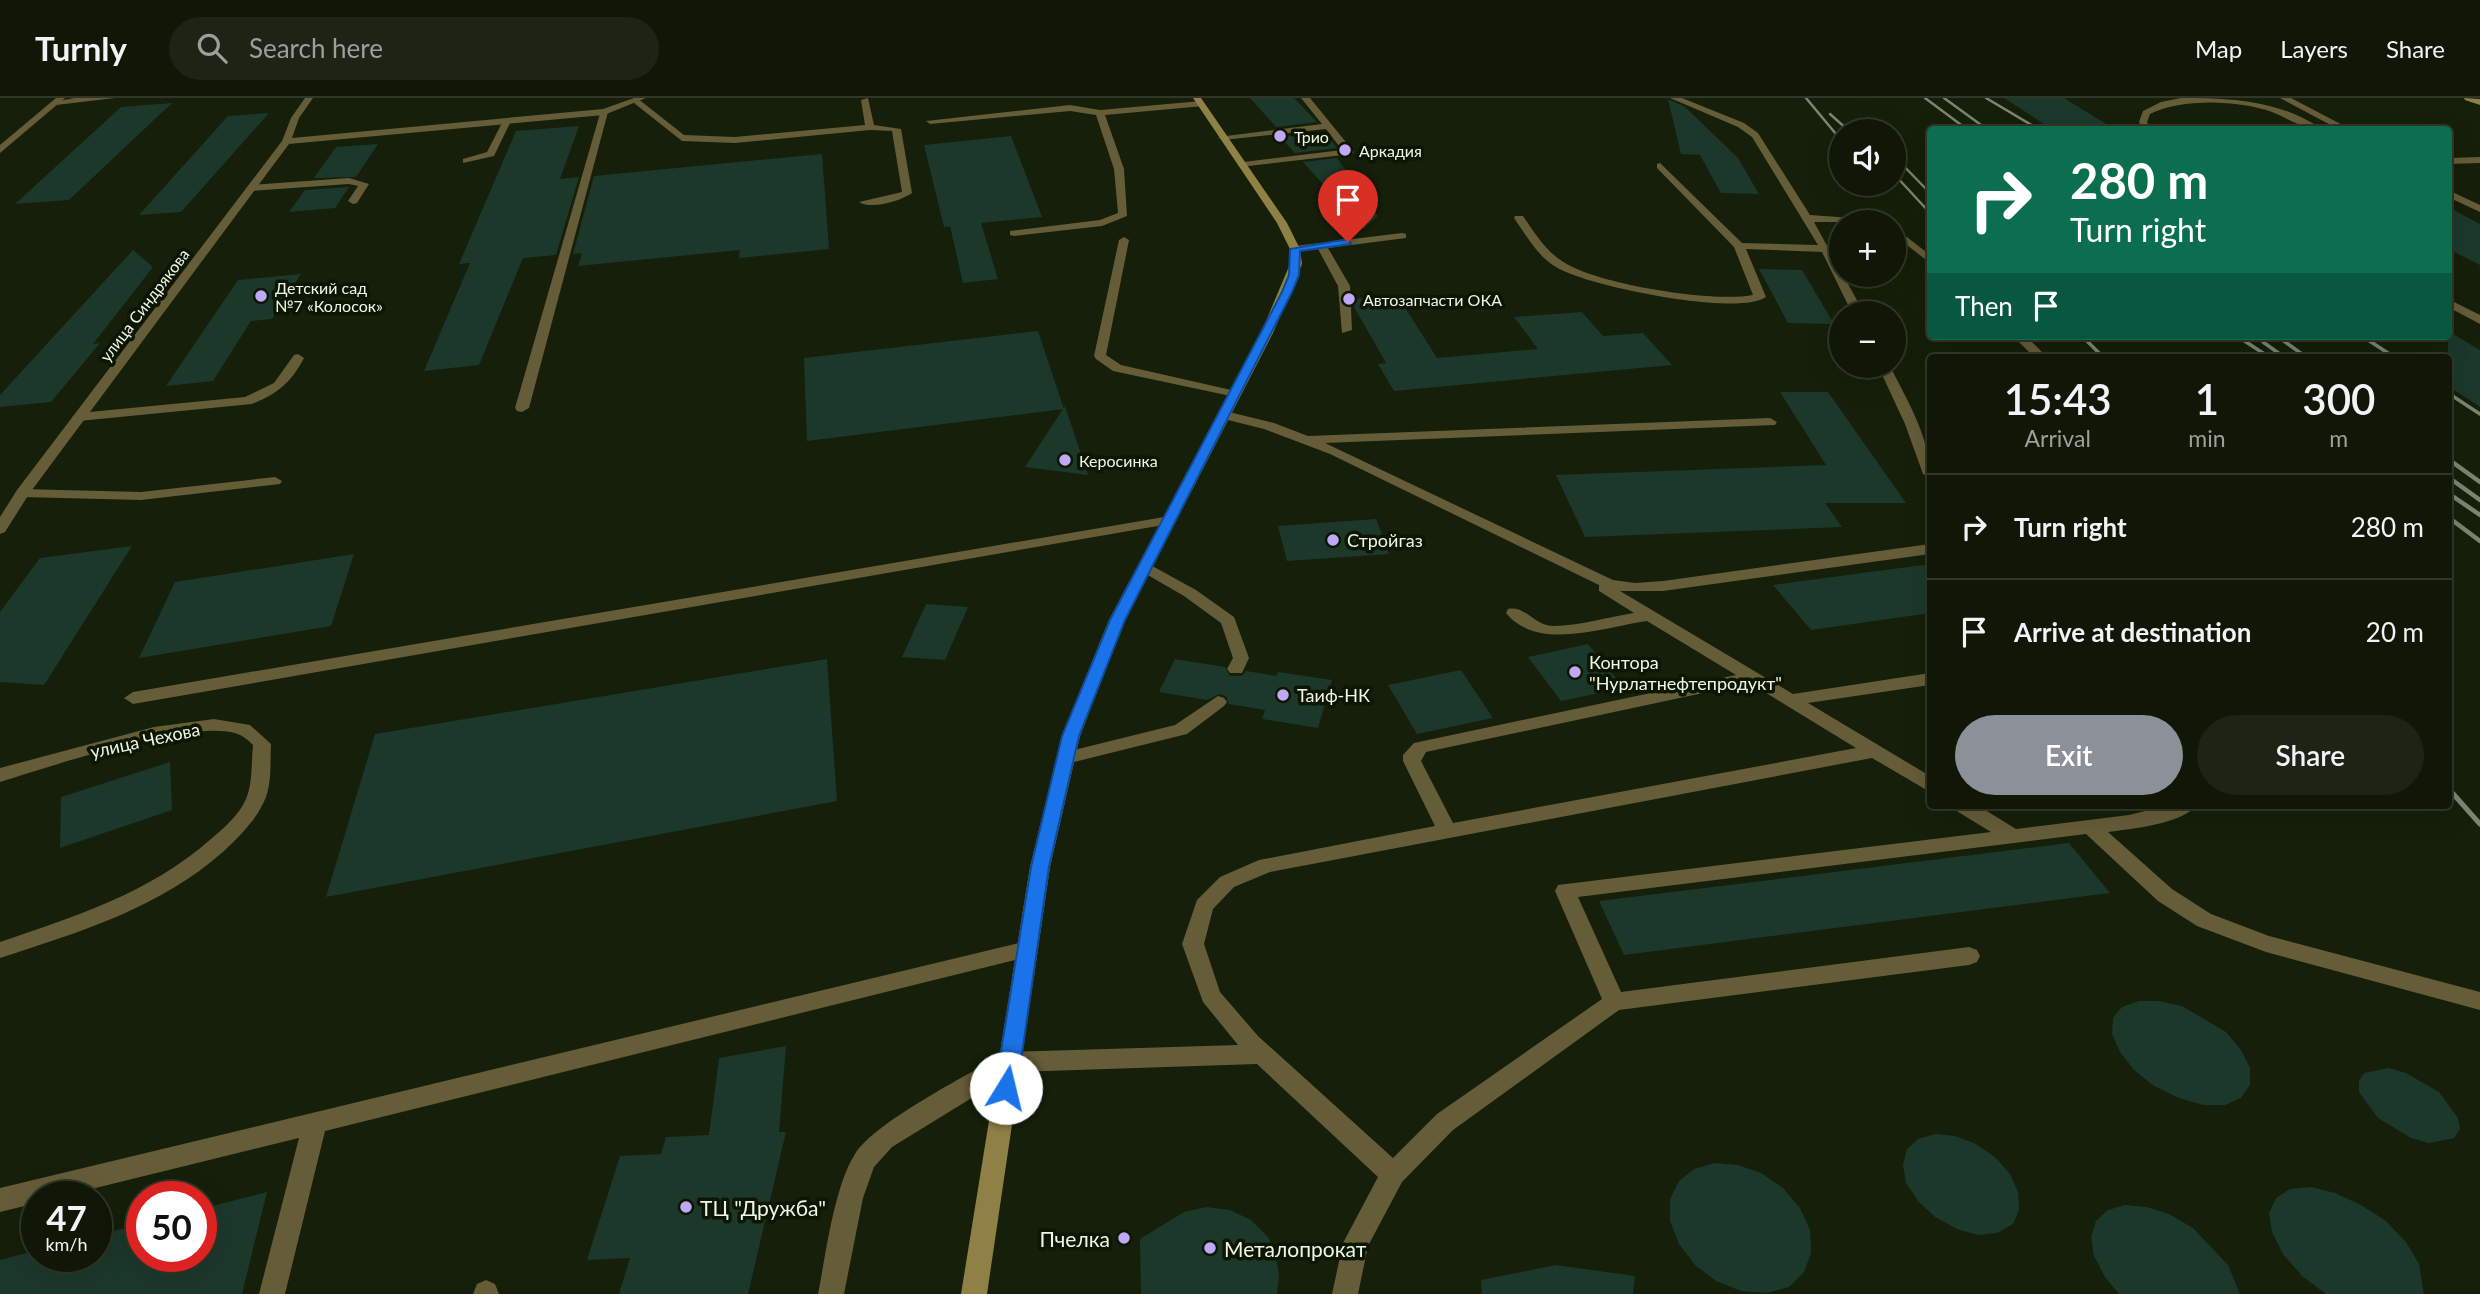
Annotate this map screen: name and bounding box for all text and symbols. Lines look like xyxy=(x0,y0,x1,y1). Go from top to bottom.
search box xyxy=(169,17,659,80)
text: Turnly xyxy=(35,28,127,68)
icon: search xyxy=(193,29,231,67)
text: Search here xyxy=(249,32,383,64)
text: Map xyxy=(2195,34,2242,63)
text: Layers xyxy=(2280,34,2348,63)
text: Share xyxy=(2386,34,2445,63)
map controls xyxy=(1829,119,1906,378)
button: sound xyxy=(1829,119,1906,196)
place label: Трио xyxy=(1294,127,1329,146)
marker: Трио xyxy=(1272,128,1288,144)
place label: Аркадия xyxy=(1359,141,1422,160)
marker: Аркадия xyxy=(1337,142,1353,158)
text: 280 m xyxy=(2070,151,2208,209)
icon: right xyxy=(1955,154,2046,245)
pin xyxy=(1318,170,1378,242)
icon: arrive xyxy=(1329,181,1367,219)
button: + xyxy=(1829,210,1906,287)
text: Turn right xyxy=(2070,210,2206,249)
street label: улица Синдрякова xyxy=(95,245,193,365)
place label: Детский сад №7 «Колосок» xyxy=(275,278,383,315)
icon: arrive xyxy=(2027,287,2065,325)
marker: Детский сад №7 «Колосок» xyxy=(253,288,269,304)
place label: Автозапчасти ОКА xyxy=(1363,290,1502,309)
text: Then xyxy=(1955,290,2013,322)
marker: Автозапчасти ОКА xyxy=(1341,291,1357,307)
button: − xyxy=(1829,301,1906,378)
text: 15:43 xyxy=(2004,374,2112,424)
text: 1 xyxy=(2195,374,2219,424)
text: 300 xyxy=(2302,374,2375,424)
text: Arrival xyxy=(2025,424,2091,452)
text: min xyxy=(2188,424,2226,452)
text: m xyxy=(2329,424,2348,452)
place label: Керосинка xyxy=(1079,451,1158,470)
marker: Керосинка xyxy=(1057,452,1073,468)
icon: right xyxy=(1955,508,1993,546)
text: Turn right xyxy=(2014,511,2127,543)
text: 280 m xyxy=(2351,511,2424,543)
place label: Стройгаз xyxy=(1347,529,1423,551)
marker: Стройгаз xyxy=(1325,532,1341,548)
icon: arrive xyxy=(1955,613,1993,651)
text: Arrive at destination xyxy=(2014,616,2251,648)
text: 20 m xyxy=(2366,616,2424,648)
place label: Контора "Нурлатнефтепродукт" xyxy=(1589,651,1782,694)
marker: Контора "Нурлатнефтепродукт" xyxy=(1567,664,1583,680)
place label: Таиф-НК xyxy=(1297,684,1370,706)
marker: Таиф-НК xyxy=(1275,687,1291,703)
button: Exit xyxy=(1955,715,2183,795)
button: Share xyxy=(2197,715,2424,795)
street label: улица Чехова xyxy=(88,718,202,762)
position arrow xyxy=(969,1051,1043,1125)
speed limit sign: 50 xyxy=(126,1181,217,1272)
place label: ТЦ "Дружба" xyxy=(700,1195,826,1220)
text: 47 xyxy=(46,1196,87,1238)
marker: ТЦ "Дружба" xyxy=(678,1199,694,1215)
place label: Пчелка xyxy=(1039,1226,1110,1251)
marker: Пчелка xyxy=(1116,1230,1132,1246)
text: km/h xyxy=(45,1233,88,1255)
place label: Металопрокат xyxy=(1224,1236,1367,1261)
marker: Металопрокат xyxy=(1202,1240,1218,1256)

